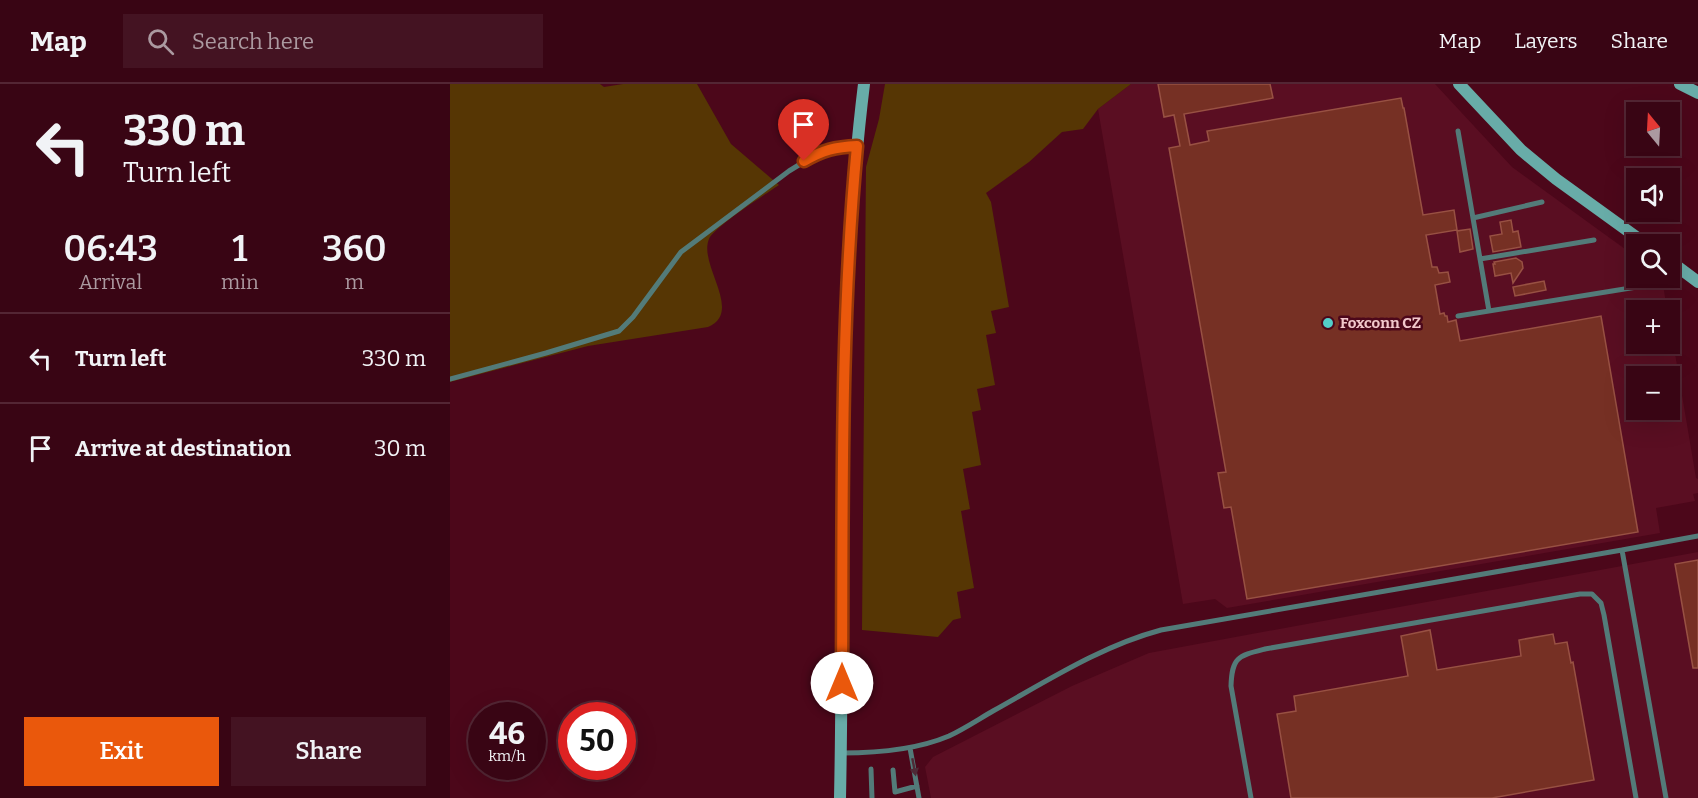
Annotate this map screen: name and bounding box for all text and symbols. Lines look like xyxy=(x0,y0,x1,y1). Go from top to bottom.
search box xyxy=(123,14,543,68)
text: Map xyxy=(30,25,87,58)
icon: search xyxy=(144,25,177,58)
text: Search here xyxy=(192,28,314,55)
text: Map xyxy=(1439,28,1481,54)
text: Layers xyxy=(1514,28,1578,54)
text: Share xyxy=(1611,28,1668,54)
pin xyxy=(778,99,829,161)
north arrow xyxy=(1626,102,1680,156)
map controls xyxy=(1626,102,1680,420)
text: 330 m xyxy=(123,106,245,156)
icon: left xyxy=(24,108,102,186)
icon: arrive xyxy=(787,108,820,141)
text: Turn left xyxy=(123,157,231,189)
button: sound xyxy=(1626,168,1680,222)
text: 06:43 xyxy=(63,227,158,271)
text: 1 xyxy=(232,227,247,271)
text: 360 xyxy=(322,227,387,271)
button: search xyxy=(1626,234,1680,288)
text: Arrival xyxy=(79,270,142,294)
text: min xyxy=(221,270,259,294)
text: m xyxy=(345,270,364,294)
button: + xyxy=(1626,300,1680,354)
place label: Foxconn CZ xyxy=(1340,314,1421,332)
marker: Foxconn CZ xyxy=(1321,316,1335,330)
icon: left xyxy=(24,342,57,375)
text: Turn left xyxy=(75,345,167,372)
text: 330 m xyxy=(362,345,426,372)
button: − xyxy=(1626,366,1680,420)
icon: arrive xyxy=(24,432,57,465)
text: Arrive at destination xyxy=(75,435,291,462)
text: 30 m xyxy=(374,435,426,462)
position arrow xyxy=(810,651,874,715)
speed limit sign: 50 xyxy=(558,702,636,780)
text: 46 xyxy=(489,716,525,752)
button: Exit xyxy=(24,717,219,786)
button: Share xyxy=(231,717,426,786)
text: km/h xyxy=(488,747,526,765)
one-way arrow xyxy=(910,758,919,777)

